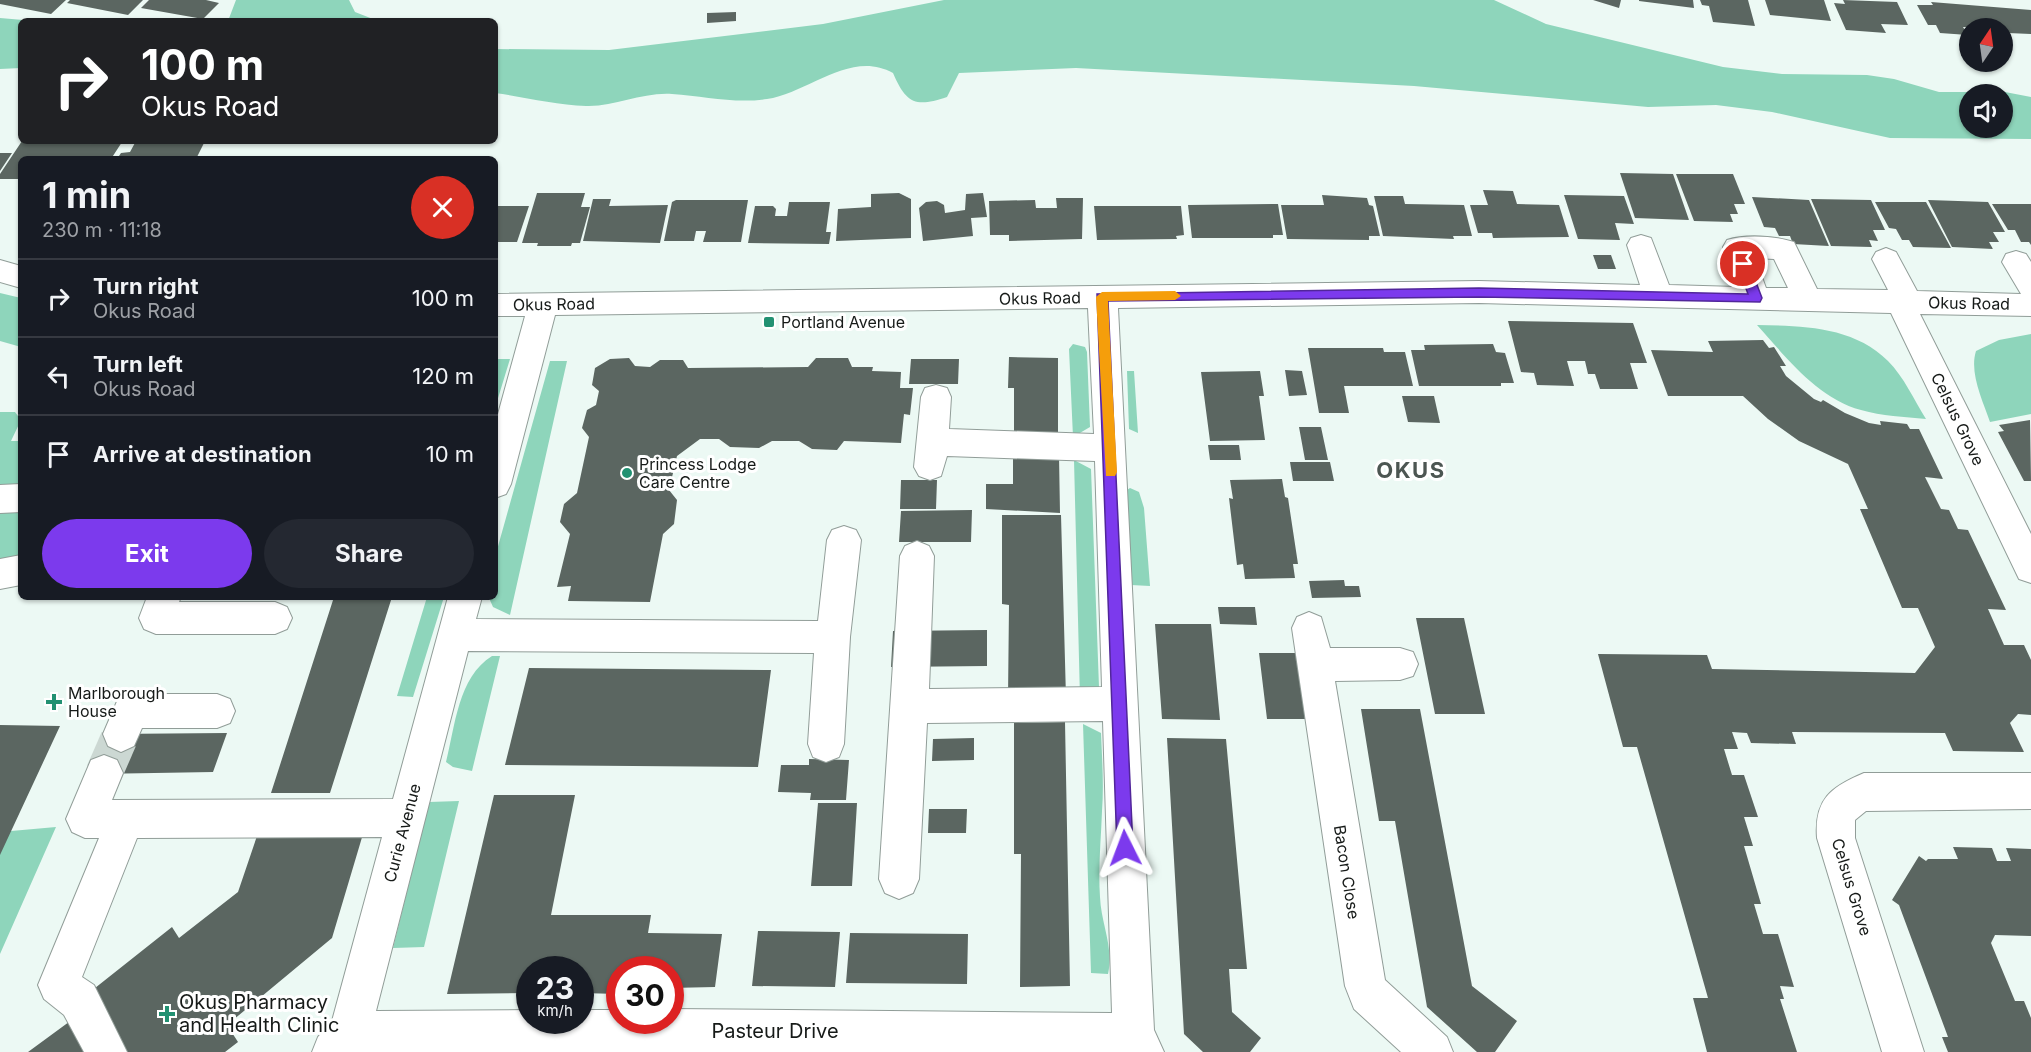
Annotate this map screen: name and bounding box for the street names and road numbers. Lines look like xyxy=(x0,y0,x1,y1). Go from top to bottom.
street label: Okus Road xyxy=(999,287,1081,309)
street label: Okus Road xyxy=(1928,292,2010,314)
street label: Okus Road xyxy=(513,293,595,315)
street label: Celsus Grove xyxy=(1927,369,1989,469)
street label: Curie Avenue xyxy=(379,781,425,885)
street label: Bacon Close xyxy=(1330,823,1364,921)
street label: Celsus Grove xyxy=(1828,836,1876,938)
street label: Pasteur Drive xyxy=(711,1019,839,1043)

